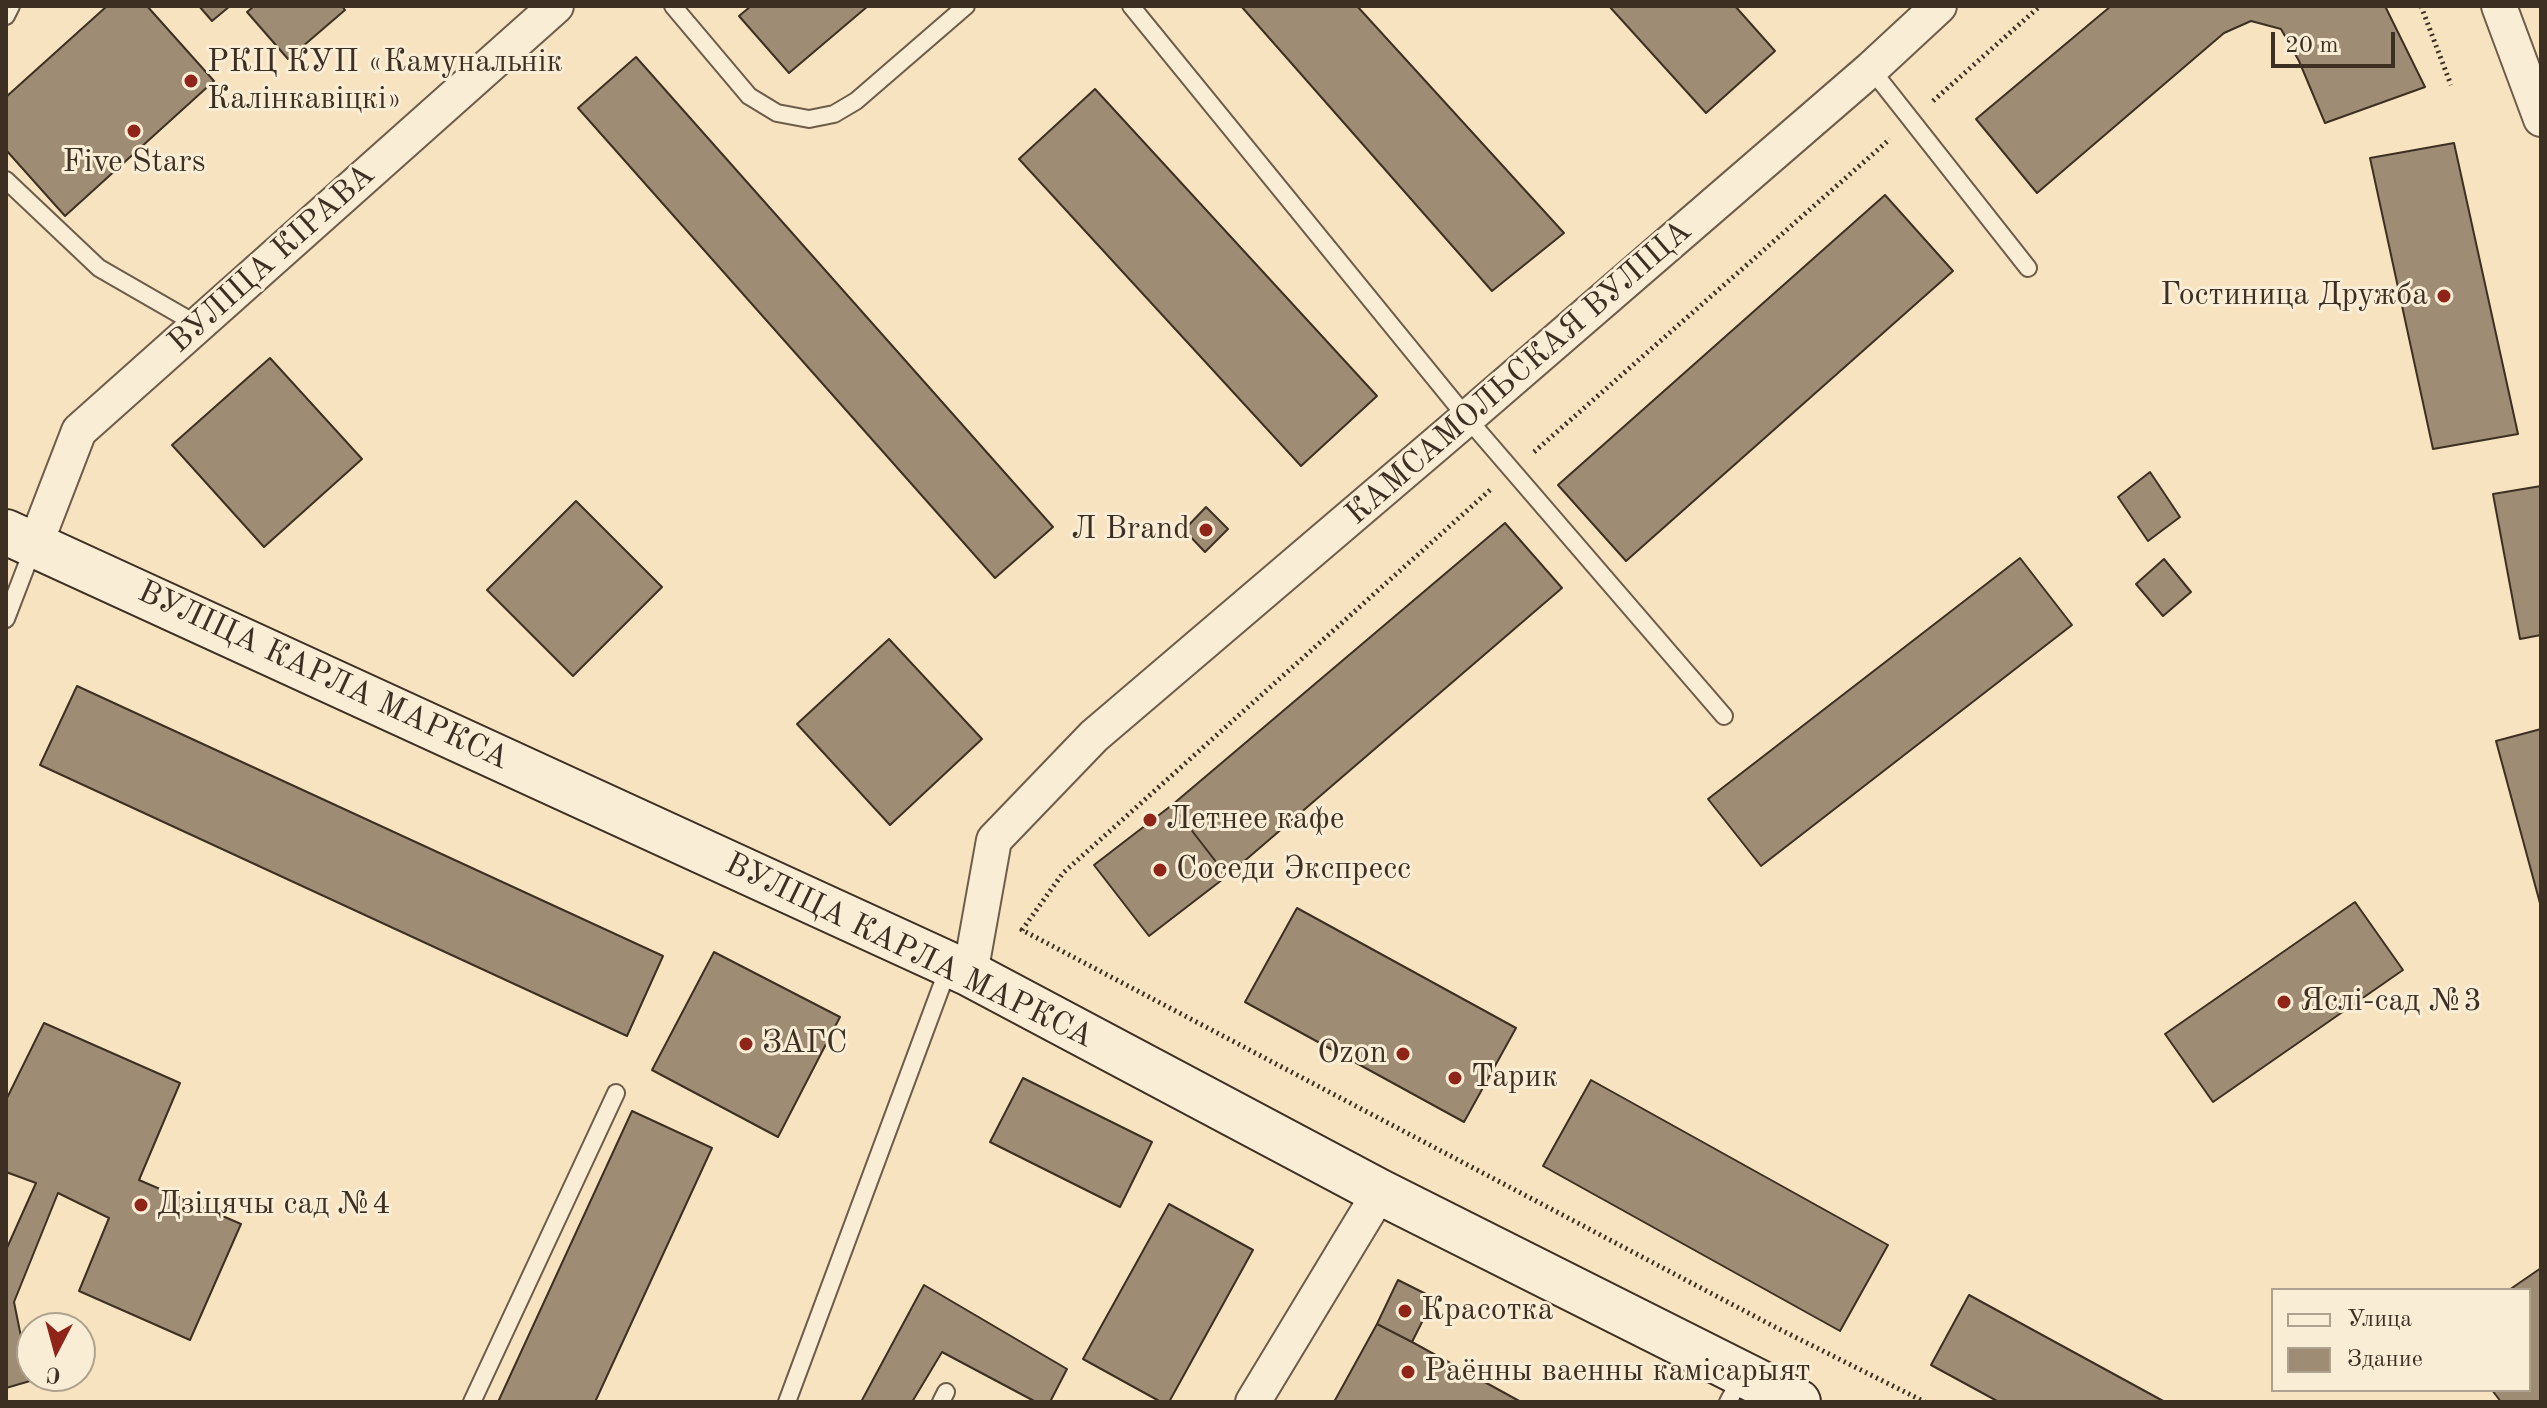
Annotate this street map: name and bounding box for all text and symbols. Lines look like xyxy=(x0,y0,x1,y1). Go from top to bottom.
scale bar xyxy=(2275,16,2399,66)
text: 20 m xyxy=(2285,34,2339,58)
place label: РКЦ КУП «Камунальнік Калінкавіцкі» xyxy=(207,44,563,119)
marker: РКЦ КУП «Камунальнік Калінкавіцкі» xyxy=(182,72,200,90)
marker: Five Stars xyxy=(125,122,143,140)
place label: Five Stars xyxy=(62,144,206,182)
street label: ВУЛІЦА КІРАВА xyxy=(161,156,383,362)
street label: КАМСАМОЛЬСКАЯ ВУЛІЦА xyxy=(1338,212,1700,534)
place label: Гостиница Дружба xyxy=(2160,277,2428,315)
marker: Гостиница Дружба xyxy=(2435,287,2453,305)
place label: Л Brand xyxy=(1071,511,1190,549)
marker: Л Brand xyxy=(1197,521,1215,539)
street label: ВУЛІЦА КАРЛА МАРКСА xyxy=(131,573,515,779)
place label: Летнее кафе xyxy=(1166,801,1344,839)
marker: Летнее кафе xyxy=(1141,811,1159,829)
street label: ВУЛІЦА КАРЛА МАРКСА xyxy=(719,845,1099,1057)
place label: Соседи Экспресс xyxy=(1176,851,1411,889)
marker: Соседи Экспресс xyxy=(1151,861,1169,879)
place label: Яслі-сад №3 xyxy=(2300,983,2482,1021)
marker: Яслі-сад №3 xyxy=(2275,993,2293,1011)
place label: ЗАГС xyxy=(762,1025,847,1063)
marker: ЗАГС xyxy=(737,1035,755,1053)
place label: Ozon xyxy=(1317,1035,1387,1073)
marker: Ozon xyxy=(1394,1045,1412,1063)
place label: Тарик xyxy=(1471,1059,1558,1097)
marker: Тарик xyxy=(1446,1069,1464,1087)
place label: Дзіцячы сад №4 xyxy=(157,1186,391,1224)
marker: Дзіцячы сад №4 xyxy=(132,1196,150,1214)
legend xyxy=(2271,1288,2531,1392)
place label: Красотка xyxy=(1421,1292,1553,1330)
marker: Красотка xyxy=(1396,1302,1414,1320)
text: Улица xyxy=(2347,1308,2412,1332)
north arrow xyxy=(16,1312,96,1392)
text: Здание xyxy=(2347,1348,2423,1372)
place label: Раённы ваенны камісарыят xyxy=(1424,1353,1811,1391)
text: С xyxy=(45,1362,62,1386)
marker: Раённы ваенны камісарыят xyxy=(1399,1363,1417,1381)

